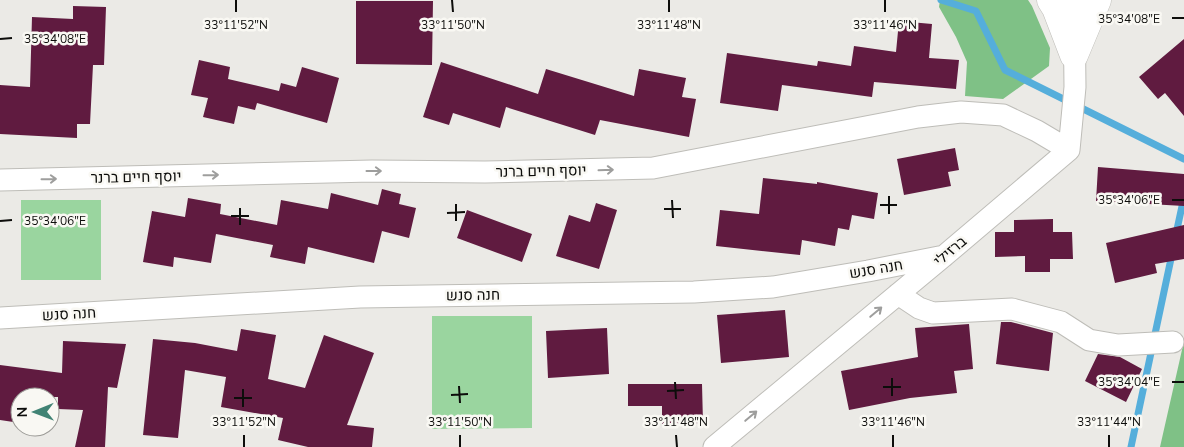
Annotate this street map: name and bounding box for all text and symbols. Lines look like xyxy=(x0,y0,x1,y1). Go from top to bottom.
text: 35°34'08"E xyxy=(1098,11,1160,27)
text: 33°11'52"N xyxy=(204,17,268,33)
text: 33°11'50"N xyxy=(421,17,485,33)
text: 33°11'48"N xyxy=(637,17,701,33)
text: 33°11'46"N xyxy=(853,17,917,33)
text: 35°34'08"E xyxy=(24,31,86,47)
street label: יוסף חיים ברנר xyxy=(495,160,587,182)
one-way arrow xyxy=(598,165,614,174)
street label: יוסף חיים ברנר xyxy=(90,166,182,188)
one-way arrow xyxy=(365,166,381,176)
one-way arrow xyxy=(202,170,219,180)
one-way arrow xyxy=(40,174,56,184)
text: 35°34'06"E xyxy=(1098,192,1160,208)
text: 35°34'06"E xyxy=(24,213,86,229)
street label: ברזילי xyxy=(929,231,971,271)
street label: חנה סנש xyxy=(848,254,904,284)
street label: חנה סנש xyxy=(446,285,500,305)
street label: חנה סנש xyxy=(41,303,97,325)
one-way arrow xyxy=(870,307,883,318)
text: 35°34'04"E xyxy=(1098,374,1160,390)
north arrow xyxy=(10,387,60,437)
text: N xyxy=(13,407,32,418)
one-way arrow xyxy=(745,410,758,422)
text: 33°11'52"N xyxy=(212,414,276,430)
text: 33°11'50"N xyxy=(428,414,492,430)
text: 33°11'48"N xyxy=(644,414,708,430)
text: 33°11'46"N xyxy=(861,414,925,430)
text: 33°11'44"N xyxy=(1077,414,1141,430)

